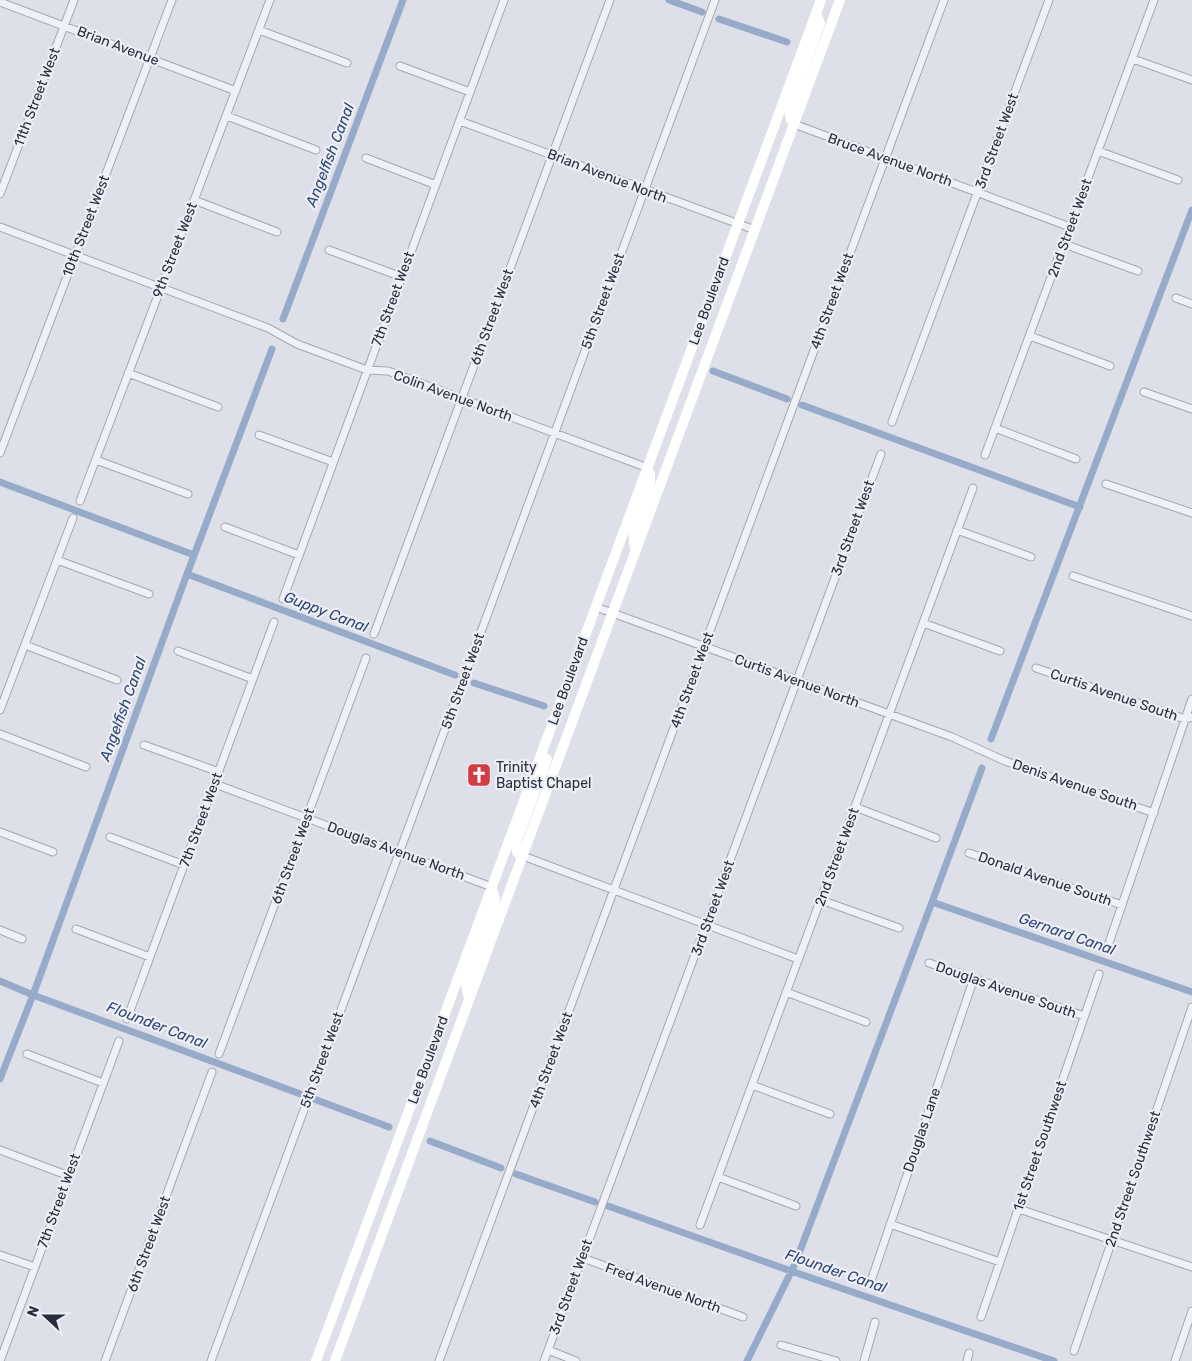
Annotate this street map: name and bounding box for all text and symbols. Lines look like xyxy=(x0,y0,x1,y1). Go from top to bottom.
street label: Brian Avenue xyxy=(75,23,162,69)
street label: 11th Street West xyxy=(10,45,64,149)
street label: 3rd Street West xyxy=(972,90,1022,191)
water label: Angelfish Canal xyxy=(302,100,358,210)
street label: Bruce Avenue North xyxy=(825,130,955,190)
street label: Brian Avenue North xyxy=(545,145,669,207)
street label: 10th Street West xyxy=(59,172,113,279)
street label: 2nd Street West xyxy=(1044,176,1096,280)
street label: 9th Street West xyxy=(149,199,201,300)
street label: 7th Street West xyxy=(368,249,418,349)
street label: 5th Street West xyxy=(578,250,628,351)
street label: 4th Street West xyxy=(807,250,857,351)
street label: Lee Boulevard xyxy=(685,255,733,347)
street label: 6th Street West xyxy=(467,266,517,367)
street label: Colin Avenue North xyxy=(391,367,515,425)
street label: 3rd Street West xyxy=(828,477,878,578)
water label: Guppy Canal xyxy=(281,588,371,636)
street label: 4th Street West xyxy=(667,629,717,730)
street label: 5th Street West xyxy=(438,630,488,731)
street label: Lee Boulevard xyxy=(544,635,592,727)
street label: Curtis Avenue North xyxy=(732,650,862,712)
water label: Angelfish Canal xyxy=(96,654,150,764)
street label: Curtis Avenue South xyxy=(1048,665,1180,725)
street label: Denis Avenue South xyxy=(1010,756,1140,814)
place label: Trinity Baptist Chapel xyxy=(496,759,591,792)
church icon: Trinity Baptist Chapel xyxy=(466,762,492,788)
street label: 7th Street West xyxy=(176,770,226,870)
street label: 6th Street West xyxy=(268,805,318,906)
street label: 2nd Street West xyxy=(811,805,863,909)
street label: Douglas Avenue North xyxy=(325,818,467,884)
street label: Donald Avenue South xyxy=(976,848,1114,910)
street label: 3rd Street West xyxy=(688,857,738,958)
water label: Gernard Canal xyxy=(1016,909,1118,959)
street label: Douglas Avenue South xyxy=(934,958,1078,1022)
water label: Flounder Canal xyxy=(104,998,210,1052)
street label: 5th Street West xyxy=(297,1009,347,1110)
street label: 4th Street West xyxy=(526,1009,576,1110)
street label: Lee Boulevard xyxy=(404,1014,452,1106)
street label: 1st Street Southwest xyxy=(1010,1078,1070,1213)
street label: Douglas Lane xyxy=(900,1085,944,1174)
street label: 2nd Street Southwest xyxy=(1102,1108,1164,1249)
street label: 7th Street West xyxy=(34,1151,84,1251)
street label: 6th Street West xyxy=(124,1193,174,1294)
street label: 3rd Street West xyxy=(546,1236,596,1337)
water label: Flounder Canal xyxy=(783,1245,889,1297)
street label: Fred Avenue North xyxy=(603,1259,723,1317)
north arrow xyxy=(20,1291,70,1341)
text: N xyxy=(24,1304,43,1319)

